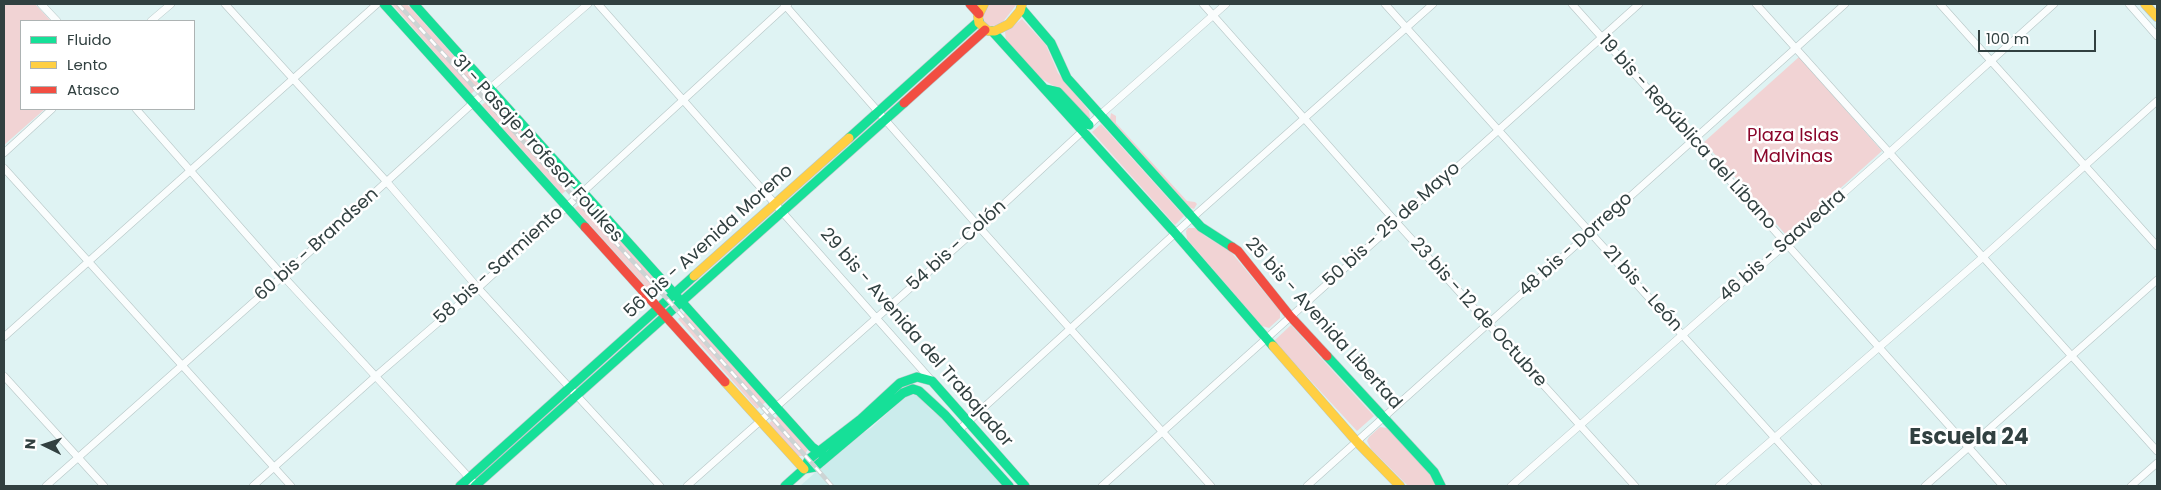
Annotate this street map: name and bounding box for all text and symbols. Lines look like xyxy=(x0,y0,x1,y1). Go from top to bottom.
legend xyxy=(20,20,195,110)
scale bar xyxy=(1981,20,2098,52)
text: 100 m xyxy=(1986,28,2029,49)
text: Fluido xyxy=(67,29,111,50)
street label: 19 bis - República del Líbano xyxy=(1594,31,1780,235)
street label: 31 - Pasaje Profesor Foulkes xyxy=(447,51,627,247)
text: Lento xyxy=(67,54,107,75)
text: Atasco xyxy=(67,79,119,100)
park label: Plaza Islas Malvinas xyxy=(1747,125,1839,168)
street label: 50 bis - 25 de Mayo xyxy=(1319,158,1465,292)
street label: 56 bis - Avenida Moreno xyxy=(620,161,798,323)
street label: 60 bis - Brandsen xyxy=(251,184,383,306)
street label: 46 bis - Saavedra xyxy=(1715,185,1851,307)
street label: 48 bis - Dorrego xyxy=(1515,188,1637,302)
street label: 54 bis - Colón xyxy=(903,196,1011,296)
street label: 58 bis - Sarmiento xyxy=(430,202,568,330)
street label: 29 bis - Avenida del Trabajador xyxy=(815,224,1017,452)
street label: 25 bis - Avenida Libertad xyxy=(1240,234,1406,414)
street label: 23 bis - 12 de Octubre xyxy=(1405,234,1551,392)
street label: 21 bis - León xyxy=(1598,241,1686,337)
north arrow xyxy=(20,420,70,470)
district label: Escuela 24 xyxy=(1909,425,2029,451)
text: N xyxy=(20,438,40,450)

